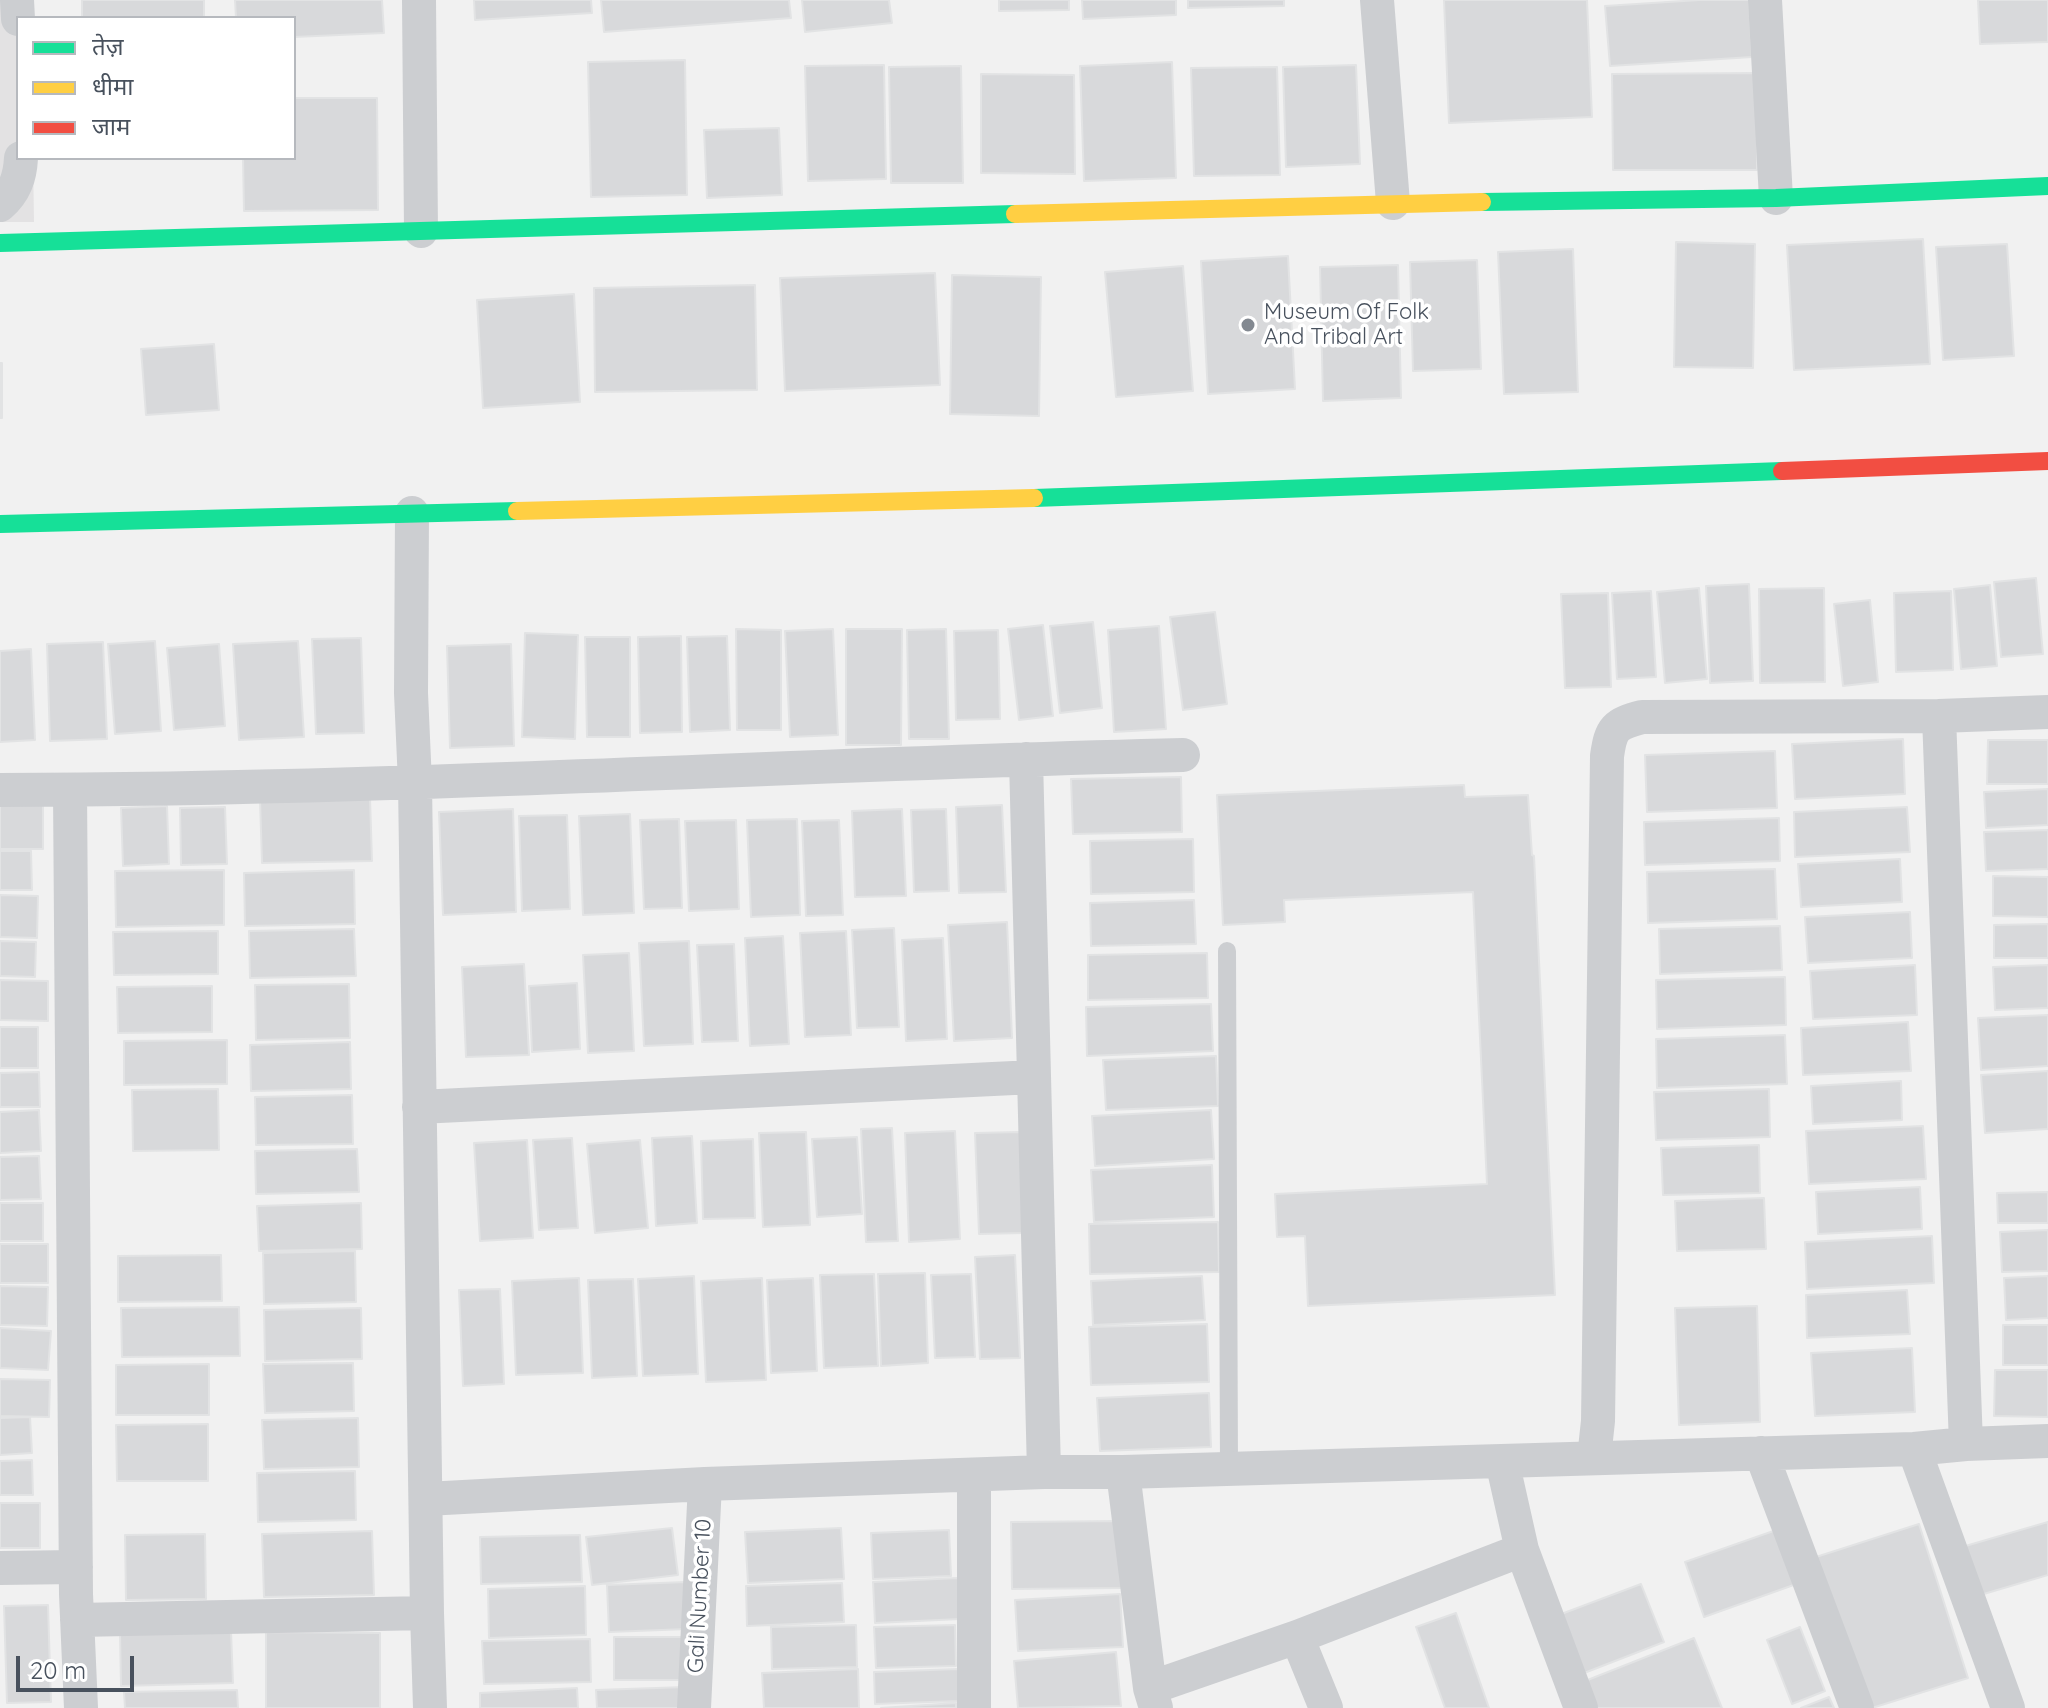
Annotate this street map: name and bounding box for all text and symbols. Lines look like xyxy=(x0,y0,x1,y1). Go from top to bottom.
legend xyxy=(16,16,296,160)
text: तेज़ xyxy=(92,31,124,61)
text: धीमा xyxy=(92,71,134,101)
text: जाम xyxy=(92,111,130,141)
place label: Museum Of Folk And Tribal Art xyxy=(1264,299,1429,350)
marker: Museum Of Folk And Tribal Art xyxy=(1239,316,1257,334)
street label: Gali Number 10 xyxy=(683,1518,717,1674)
scale bar xyxy=(20,1640,138,1690)
text: 20 m xyxy=(30,1655,86,1685)

